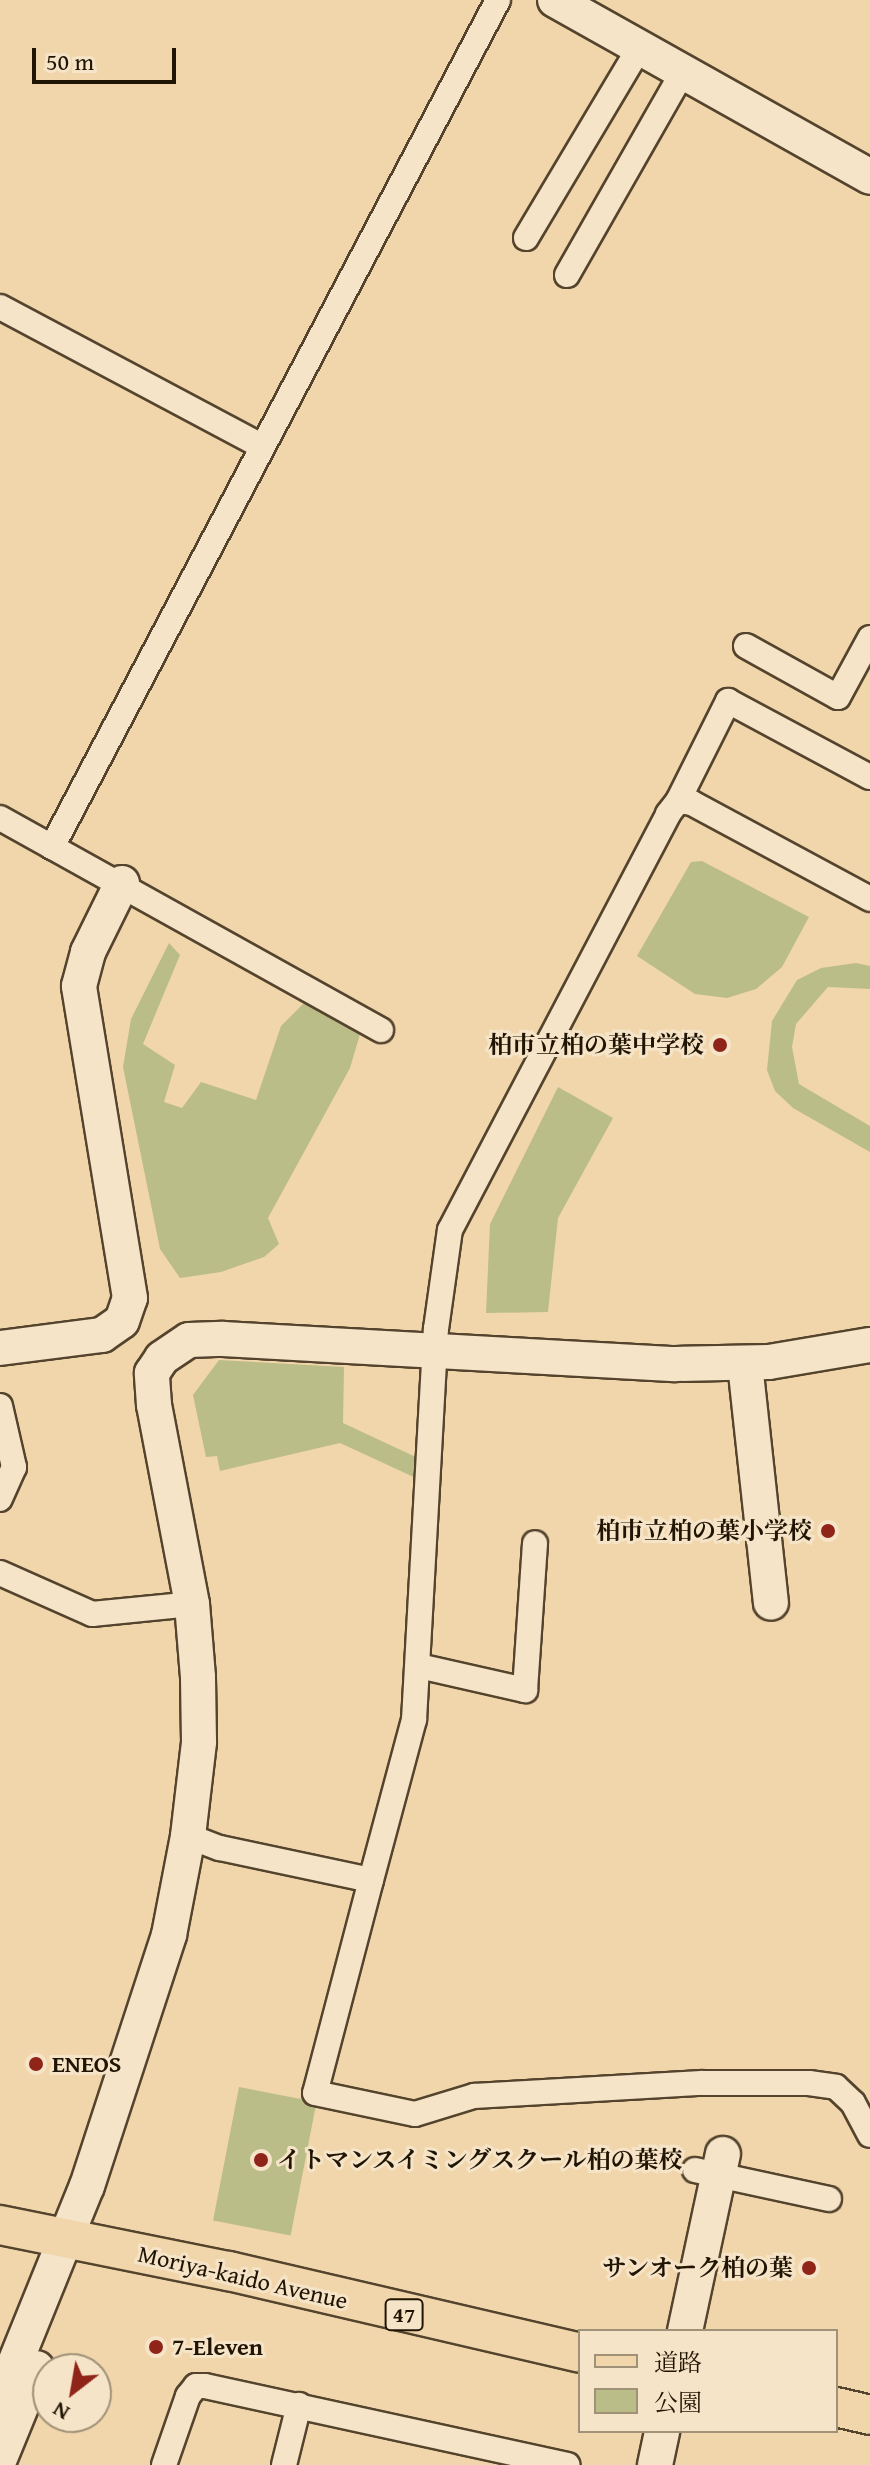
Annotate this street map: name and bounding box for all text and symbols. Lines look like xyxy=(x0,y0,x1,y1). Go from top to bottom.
scale bar xyxy=(36,32,180,82)
text: 50 m xyxy=(46,44,94,79)
place label: 柏市立柏の葉中学校 xyxy=(488,1031,704,1059)
marker: 柏市立柏の葉中学校 xyxy=(711,1036,729,1054)
place label: 柏市立柏の葉小学校 xyxy=(596,1517,812,1545)
marker: 柏市立柏の葉小学校 xyxy=(819,1522,837,1540)
place label: ENEOS xyxy=(52,2050,121,2078)
marker: ENEOS xyxy=(27,2055,45,2073)
place label: イトマンスイミングスクール柏の葉校 xyxy=(277,2146,685,2174)
marker: イトマンスイミングスクール柏の葉校 xyxy=(252,2151,270,2169)
street label: Moriya-kaido Avenue xyxy=(135,2239,351,2315)
place label: サンオーク柏の葉 xyxy=(601,2254,793,2282)
marker: サンオーク柏の葉 xyxy=(800,2259,818,2277)
road number: 47 xyxy=(384,2297,424,2333)
legend xyxy=(578,2329,838,2433)
place label: 7-Eleven xyxy=(172,2333,263,2361)
marker: 7-Eleven xyxy=(147,2338,165,2356)
text: 道路 xyxy=(654,2345,702,2380)
north arrow xyxy=(32,2353,112,2433)
text: 公園 xyxy=(654,2385,702,2420)
text: N xyxy=(46,2394,75,2429)

